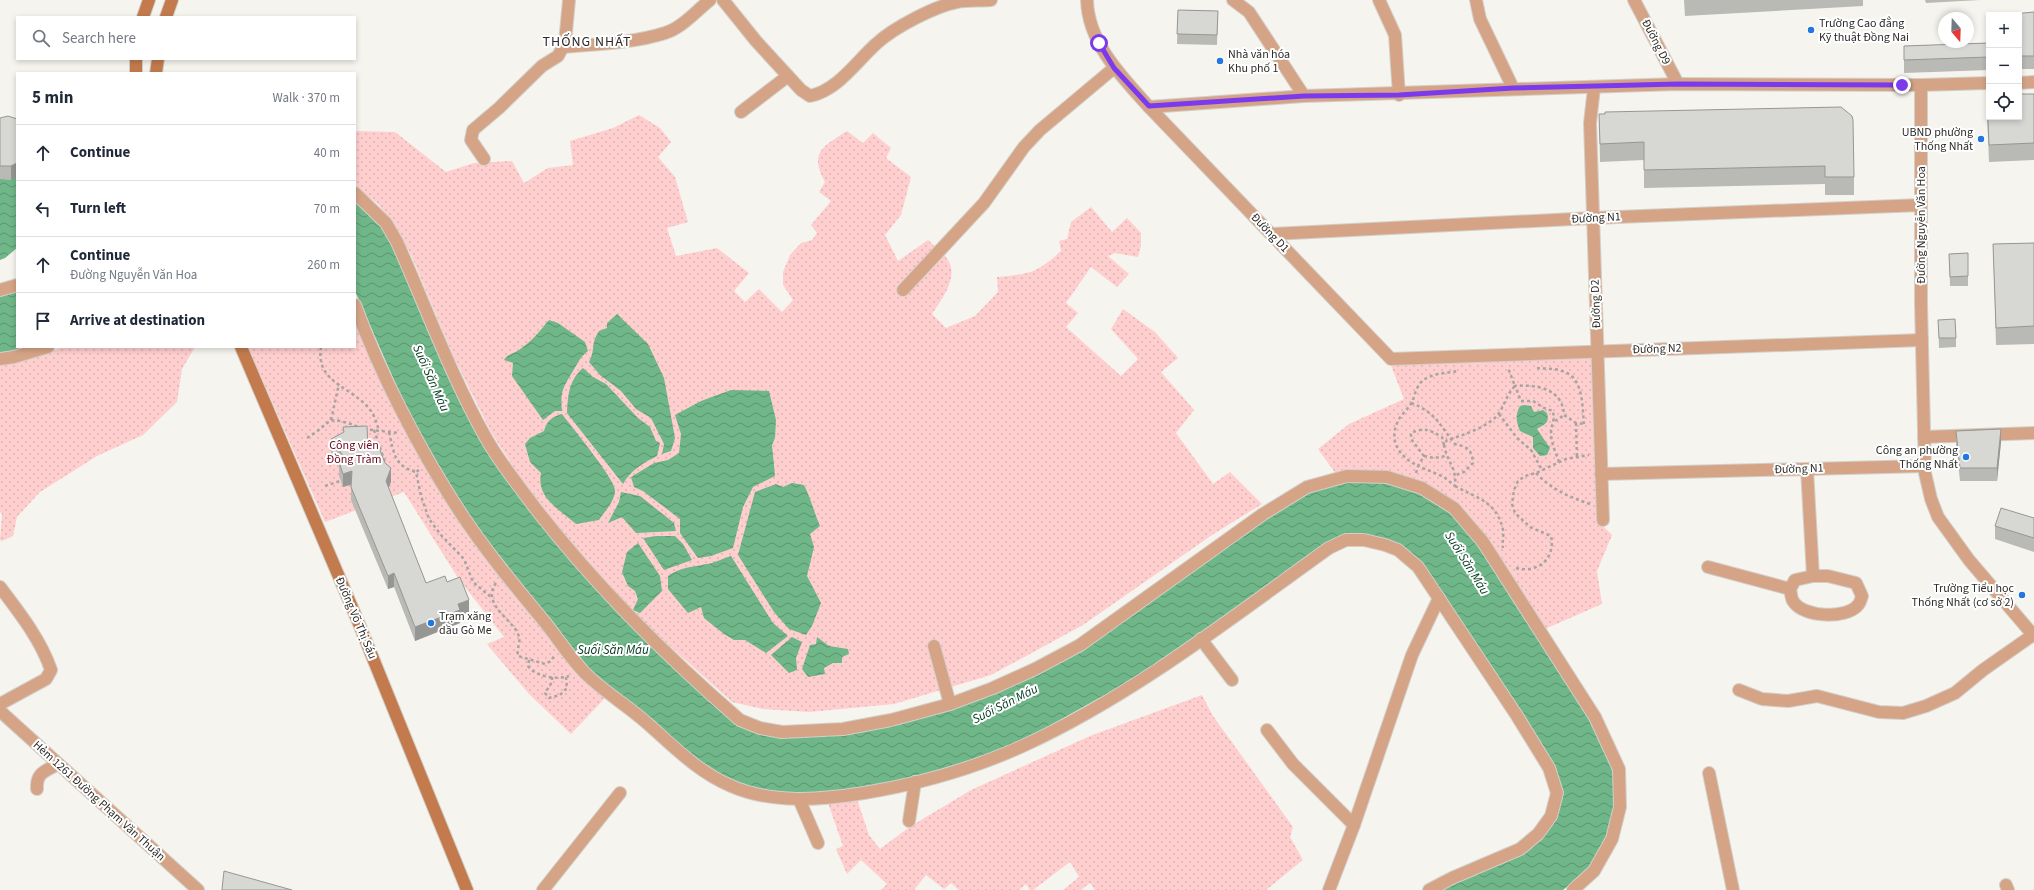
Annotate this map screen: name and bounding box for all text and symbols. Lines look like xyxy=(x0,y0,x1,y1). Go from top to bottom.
north arrow xyxy=(1938,12,1974,48)
map controls xyxy=(1986,12,2022,120)
button: + xyxy=(1986,12,2022,48)
place label: Trường Cao đẳng Kỹ thuật Đồng Nai xyxy=(1819,15,1909,46)
search box xyxy=(16,16,356,60)
street label: Đường D9 xyxy=(1637,16,1675,68)
marker: Trường Cao đẳng Kỹ thuật Đồng Nai xyxy=(1806,25,1816,35)
icon: search xyxy=(30,27,52,49)
text: Search here xyxy=(62,28,136,49)
district label: THỐNG NHẤT xyxy=(543,32,631,52)
route start xyxy=(1090,34,1108,52)
place label: Nhà văn hóa Khu phố 1 xyxy=(1228,46,1290,77)
button: − xyxy=(1986,48,2022,84)
marker: Nhà văn hóa Khu phố 1 xyxy=(1215,56,1225,66)
route end xyxy=(1893,76,1911,94)
button: locate xyxy=(1986,84,2022,120)
text: 5 min xyxy=(32,86,73,110)
text: Walk · 370 m xyxy=(272,89,340,107)
place label: UBND phường Thống Nhất xyxy=(1902,124,1973,155)
marker: UBND phường Thống Nhất xyxy=(1976,134,1986,144)
icon: ahead xyxy=(32,142,54,164)
text: Continue xyxy=(70,142,130,163)
text: 40 m xyxy=(314,144,340,162)
street label: Đường Nguyễn Văn Hoa xyxy=(1913,166,1930,284)
icon: left xyxy=(32,198,54,220)
text: Turn left xyxy=(70,198,126,219)
text: 70 m xyxy=(314,200,340,218)
street label: Đường N1 xyxy=(1571,208,1621,228)
street label: Đường D1 xyxy=(1247,209,1293,257)
text: Continue xyxy=(70,245,130,266)
icon: ahead xyxy=(32,254,54,276)
text: 260 m xyxy=(307,256,340,274)
text: Đường Nguyễn Văn Hoa xyxy=(70,266,197,284)
street label: Đường D2 xyxy=(1587,279,1605,329)
icon: arrive xyxy=(32,310,54,332)
text: Arrive at destination xyxy=(70,310,205,331)
street label: Đường N2 xyxy=(1632,340,1682,358)
water label: Suối Săn Máu xyxy=(408,342,454,415)
park label: Công viên Đồng Tràm xyxy=(327,437,381,468)
place label: Công an phường Thống Nhất xyxy=(1876,442,1958,473)
marker: Công an phường Thống Nhất xyxy=(1961,452,1971,462)
street label: Đường N1 xyxy=(1774,460,1824,478)
water label: Suối Săn Máu xyxy=(1440,528,1494,598)
street label: Đường Võ Thị Sáu xyxy=(331,574,381,662)
place label: Trường Tiểu học Thống Nhất (cơ sở 2) xyxy=(1912,580,2015,611)
marker: Trường Tiểu học Thống Nhất (cơ sở 2) xyxy=(2017,590,2027,600)
place label: Trạm xăng dầu Gò Me xyxy=(439,608,492,639)
marker: Trạm xăng dầu Gò Me xyxy=(426,618,436,628)
water label: Suối Săn Máu xyxy=(577,641,649,659)
water label: Suối Săn Máu xyxy=(969,680,1041,728)
street label: Hẻm 1261 Đường Phạm Văn Thuận xyxy=(29,737,169,865)

